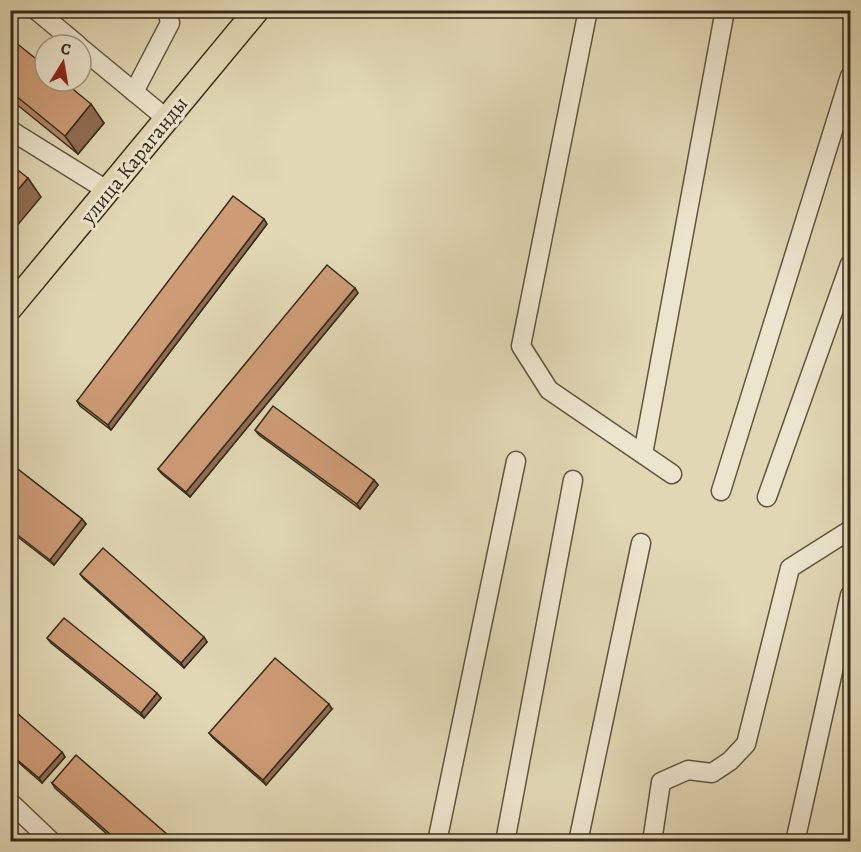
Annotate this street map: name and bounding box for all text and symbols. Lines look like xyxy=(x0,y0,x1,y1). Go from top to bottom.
north arrow xyxy=(33,33,93,93)
text: С xyxy=(59,38,73,61)
street label: улица Караганды xyxy=(73,90,194,230)

